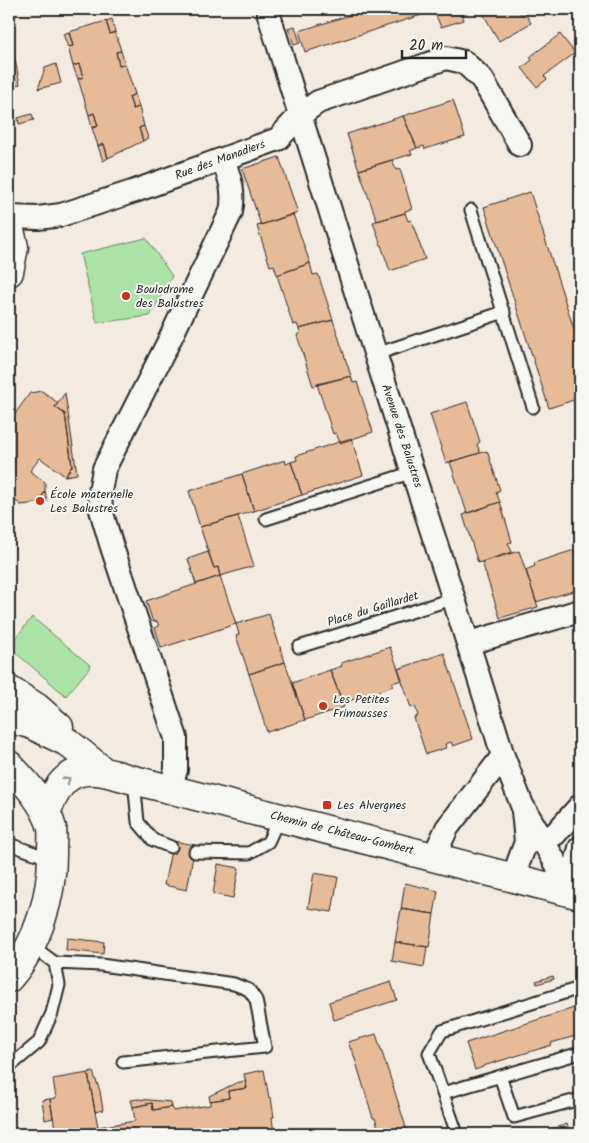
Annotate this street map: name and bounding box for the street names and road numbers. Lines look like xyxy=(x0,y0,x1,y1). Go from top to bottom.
street label: Rue des Manadiers xyxy=(172,135,268,185)
street label: Avenue des Balustres xyxy=(376,382,428,490)
street label: Place du Gaillardet xyxy=(325,586,421,632)
street label: Chemin de Château-Gombert xyxy=(268,806,416,860)

